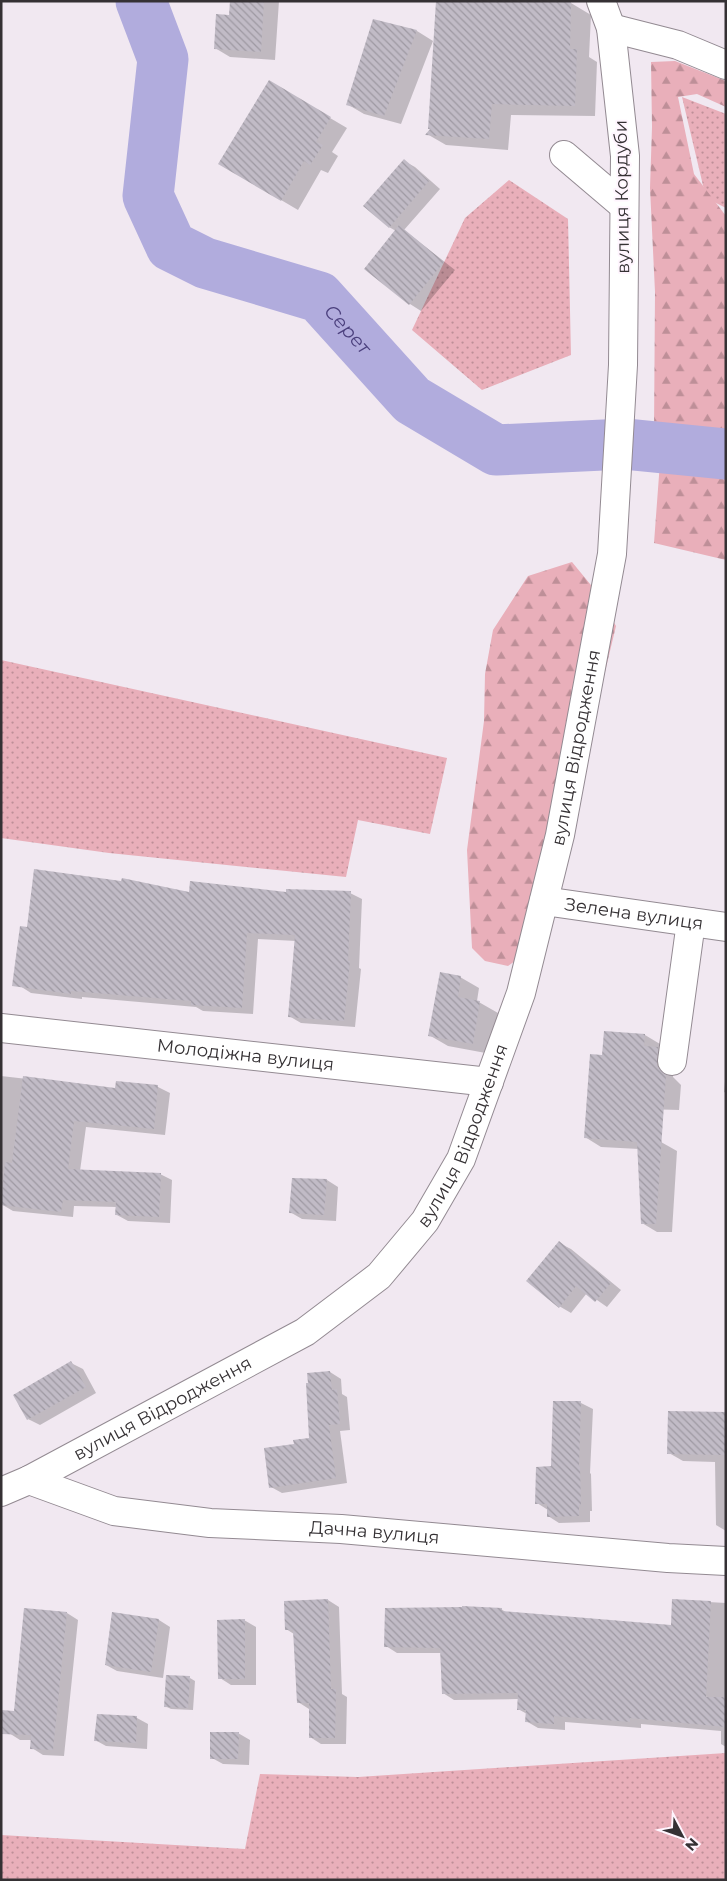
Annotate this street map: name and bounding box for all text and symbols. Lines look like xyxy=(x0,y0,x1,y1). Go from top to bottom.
street label: вулиця Кордуби xyxy=(610,120,634,274)
water label: Серет xyxy=(320,299,377,359)
street label: вулиця Відродження xyxy=(547,648,605,848)
street label: Зелена вулиця xyxy=(563,893,705,935)
street label: Молодіжна вулиця xyxy=(156,1034,335,1076)
street label: вулиця Відродження xyxy=(413,1041,513,1232)
street label: вулиця Відродження xyxy=(70,1352,255,1465)
street label: Дачна вулиця xyxy=(309,1517,441,1549)
north arrow xyxy=(657,1811,707,1861)
text: N xyxy=(681,1834,702,1855)

